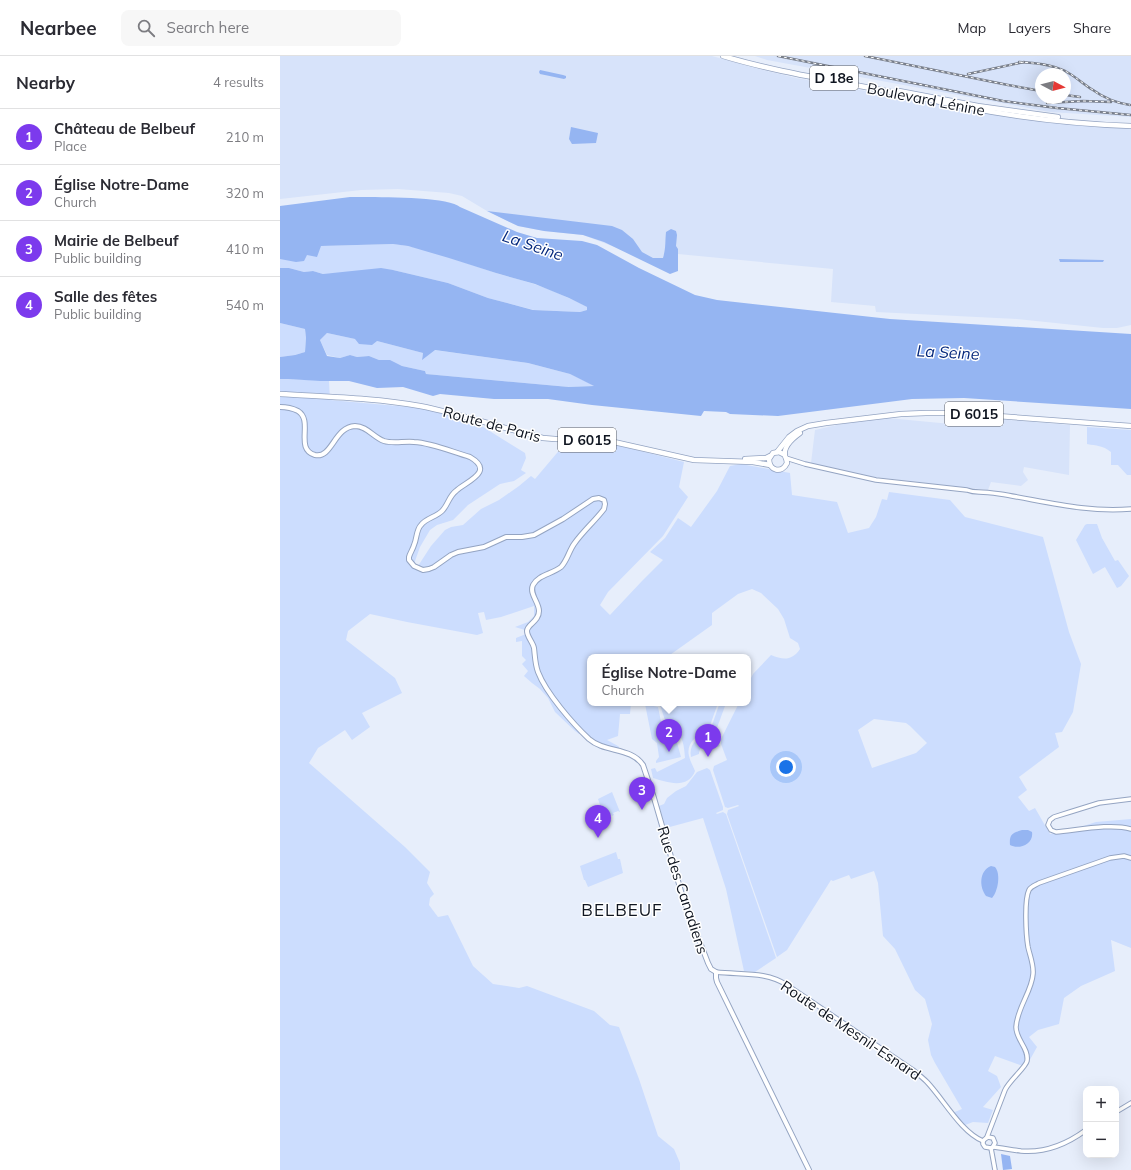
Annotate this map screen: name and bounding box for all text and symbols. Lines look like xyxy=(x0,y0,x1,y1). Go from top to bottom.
search box xyxy=(121,10,401,46)
text: Nearbee xyxy=(20,16,97,40)
icon: search xyxy=(135,17,157,39)
text: Search here xyxy=(167,18,249,37)
text: Map xyxy=(957,19,986,37)
text: Layers xyxy=(1008,19,1051,37)
text: Share xyxy=(1073,19,1111,37)
road number: D 18e xyxy=(810,66,858,90)
north arrow xyxy=(1035,68,1071,104)
text: Nearby xyxy=(16,72,75,93)
text: 4 results xyxy=(213,74,264,90)
street label: Boulevard Lénine xyxy=(865,78,987,120)
text: Château de Belbeuf xyxy=(54,119,195,138)
text: 1 xyxy=(25,129,33,145)
text: 210 m xyxy=(226,129,264,145)
text: Place xyxy=(54,138,87,154)
text: Église Notre-Dame xyxy=(54,175,189,194)
text: 2 xyxy=(25,185,33,201)
text: 320 m xyxy=(226,185,264,201)
text: Church xyxy=(54,194,97,210)
water label: La Seine xyxy=(500,225,566,265)
text: Mairie de Belbeuf xyxy=(54,231,179,250)
text: 3 xyxy=(25,241,33,257)
text: 410 m xyxy=(226,241,264,257)
text: Public building xyxy=(54,250,142,266)
text: Salle des fêtes xyxy=(54,287,157,306)
text: 4 xyxy=(25,297,33,313)
text: 540 m xyxy=(226,297,264,313)
text: Public building xyxy=(54,306,142,322)
water label: La Seine xyxy=(916,340,980,364)
street label: Route de Paris xyxy=(441,402,543,446)
road number: D 6015 xyxy=(945,402,1003,426)
road number: D 6015 xyxy=(558,428,616,452)
popup xyxy=(587,654,751,706)
text: Église Notre-Dame xyxy=(602,663,736,682)
text: Church xyxy=(602,682,644,698)
pin: 2 xyxy=(656,719,682,752)
pin: 1 xyxy=(695,724,721,757)
your location xyxy=(776,757,796,777)
pin: 3 xyxy=(629,777,655,810)
pin: 4 xyxy=(585,805,611,838)
street label: Rue des Canadiens xyxy=(653,824,713,956)
district label: BELBEUF xyxy=(581,899,663,920)
street label: Route de Mesnil-Esnard xyxy=(777,976,925,1084)
map controls xyxy=(1083,1086,1119,1158)
button: + xyxy=(1083,1086,1119,1122)
button: − xyxy=(1083,1122,1119,1158)

